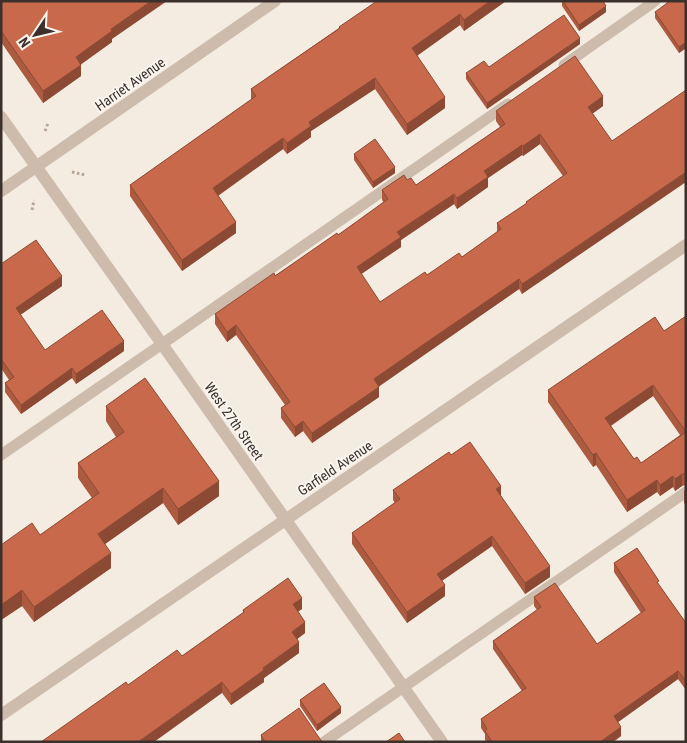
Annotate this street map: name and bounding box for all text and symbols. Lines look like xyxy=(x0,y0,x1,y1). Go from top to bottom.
north arrow xyxy=(10,10,60,60)
text: N xyxy=(15,34,33,51)
street label: Harriet Avenue xyxy=(92,54,168,114)
street label: West 27th Street xyxy=(201,379,267,463)
street label: Garfield Avenue xyxy=(295,437,376,499)

